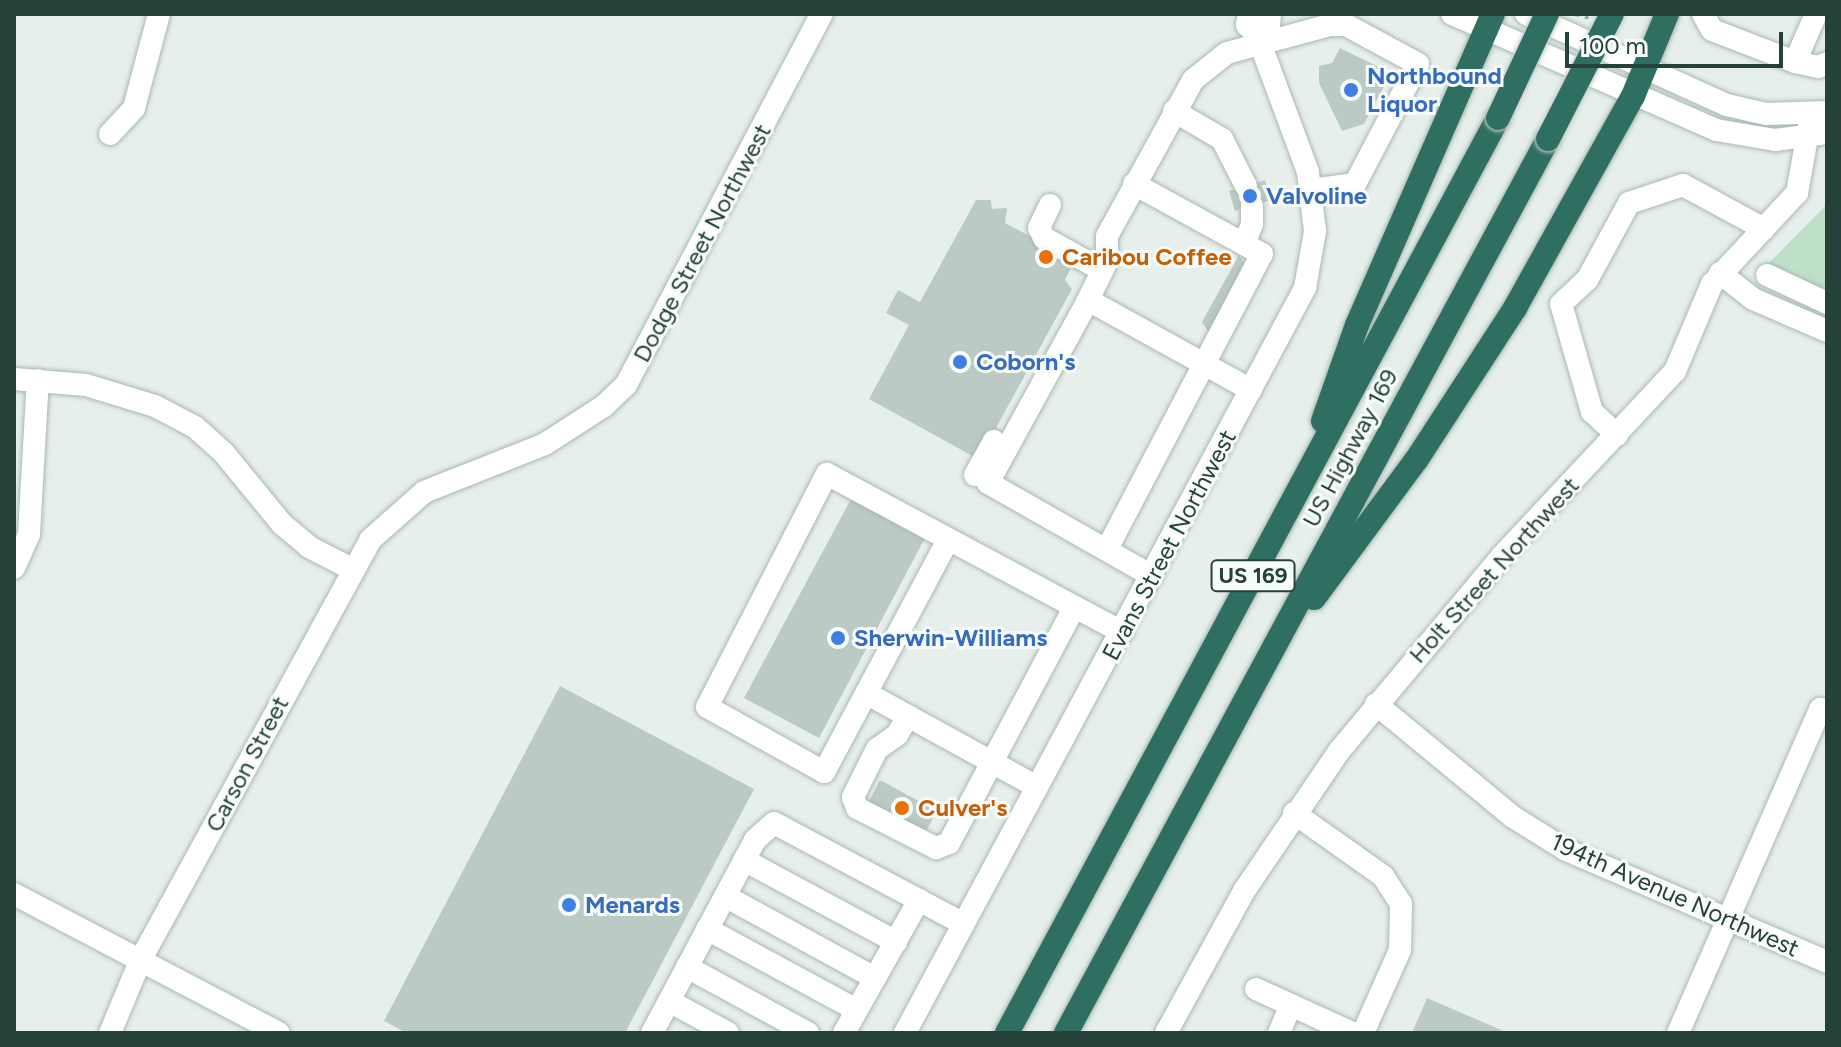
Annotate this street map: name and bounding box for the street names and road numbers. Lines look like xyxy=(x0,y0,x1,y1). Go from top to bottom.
street label: Dodge Street Northwest xyxy=(627,119,777,367)
street label: US Highway 169 xyxy=(1296,364,1404,532)
street label: Evans Street Northwest xyxy=(1096,425,1242,665)
street label: Holt Street Northwest xyxy=(1403,471,1585,669)
road number: US 169 xyxy=(1209,558,1297,594)
street label: Carson Street xyxy=(199,691,295,837)
street label: 194th Avenue Northwest xyxy=(1546,827,1804,963)

